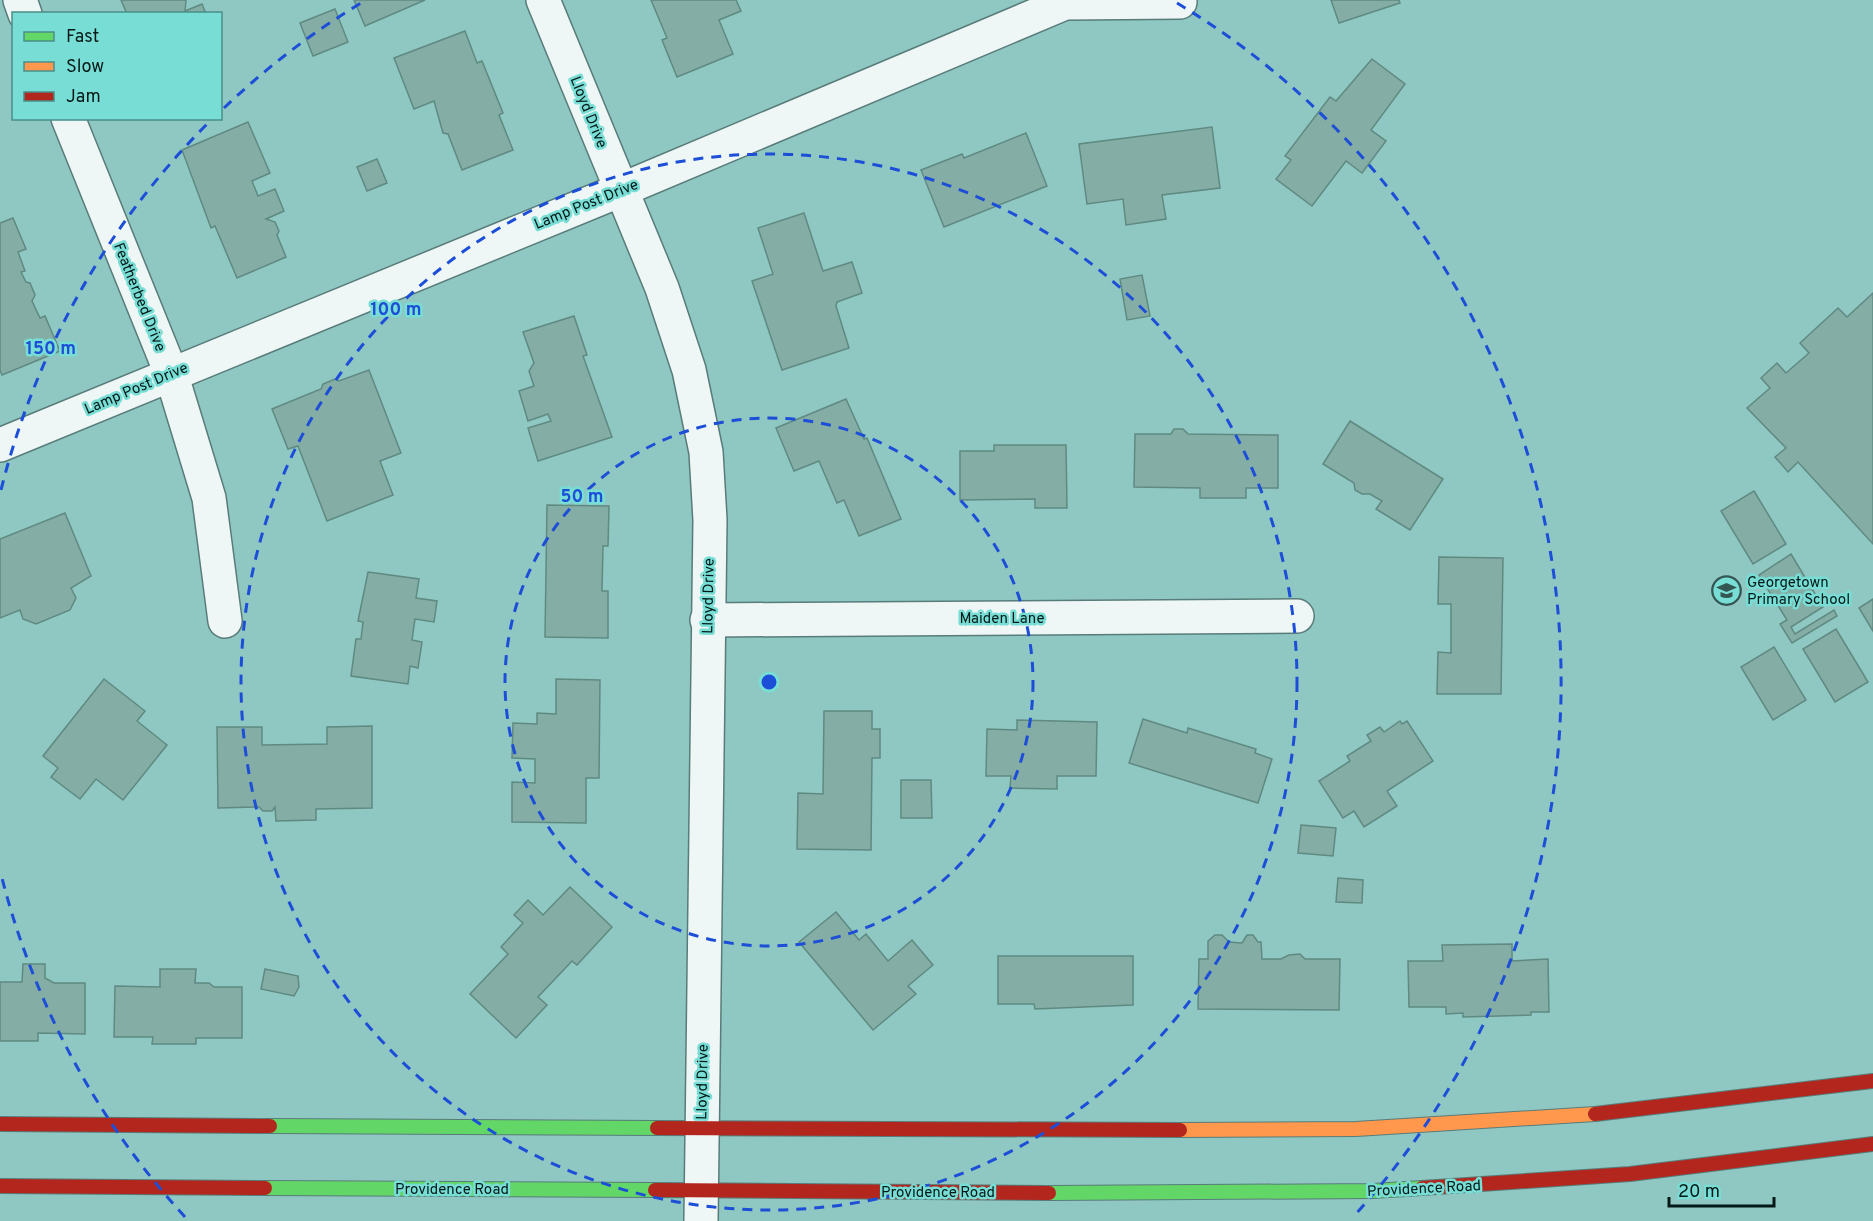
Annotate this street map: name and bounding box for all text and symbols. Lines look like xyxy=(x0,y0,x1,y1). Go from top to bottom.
legend xyxy=(12,12,222,120)
text: Fast xyxy=(66,26,99,49)
text: Slow xyxy=(66,56,104,79)
street label: Lloyd Drive xyxy=(565,74,611,151)
text: Jam xyxy=(66,86,101,109)
street label: Lamp Post Drive xyxy=(532,176,641,235)
street label: Featherbed Drive xyxy=(108,240,169,355)
text: 100 m xyxy=(370,299,422,322)
text: 150 m xyxy=(26,338,76,361)
street label: Lamp Post Drive xyxy=(82,359,191,420)
text: 50 m xyxy=(560,486,604,509)
street label: Lloyd Drive xyxy=(699,558,720,634)
place label: Georgetown Primary School xyxy=(1747,574,1850,610)
school or university icon: Georgetown Primary School xyxy=(1710,575,1742,607)
street label: Maiden Lane xyxy=(959,610,1045,629)
centre of rings xyxy=(759,672,779,692)
street label: Lloyd Drive xyxy=(693,1044,714,1120)
scale bar xyxy=(1669,1170,1774,1208)
street label: Providence Road xyxy=(1367,1177,1481,1202)
street label: Providence Road xyxy=(395,1181,509,1200)
text: 20 m xyxy=(1678,1181,1720,1204)
street label: Providence Road xyxy=(881,1184,995,1203)

